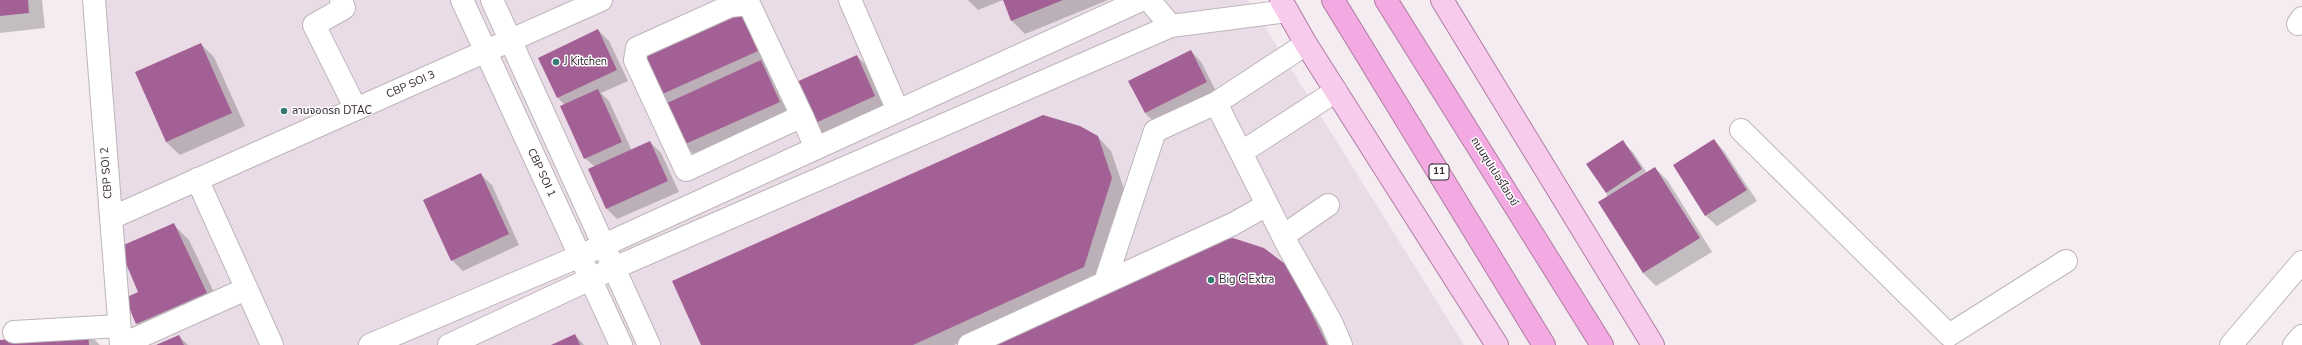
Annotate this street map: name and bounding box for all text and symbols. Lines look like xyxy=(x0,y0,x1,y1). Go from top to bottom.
place label: J Kitchen xyxy=(564,55,607,69)
marker: J Kitchen xyxy=(551,57,561,67)
street label: CBP SOI 3 xyxy=(385,68,437,102)
place label: ลานจอดรถ DTAC xyxy=(292,104,372,118)
marker: ลานจอดรถ DTAC xyxy=(279,106,289,116)
street label: ถนนซุปเปอร์ไฮเวย์ xyxy=(1468,135,1520,209)
street label: CBP SOI 2 xyxy=(99,147,115,199)
street label: CBP SOI 1 xyxy=(524,147,558,199)
road number: 11 xyxy=(1429,164,1449,180)
place label: Big C Extra xyxy=(1219,273,1274,287)
marker: Big C Extra xyxy=(1206,275,1216,285)

